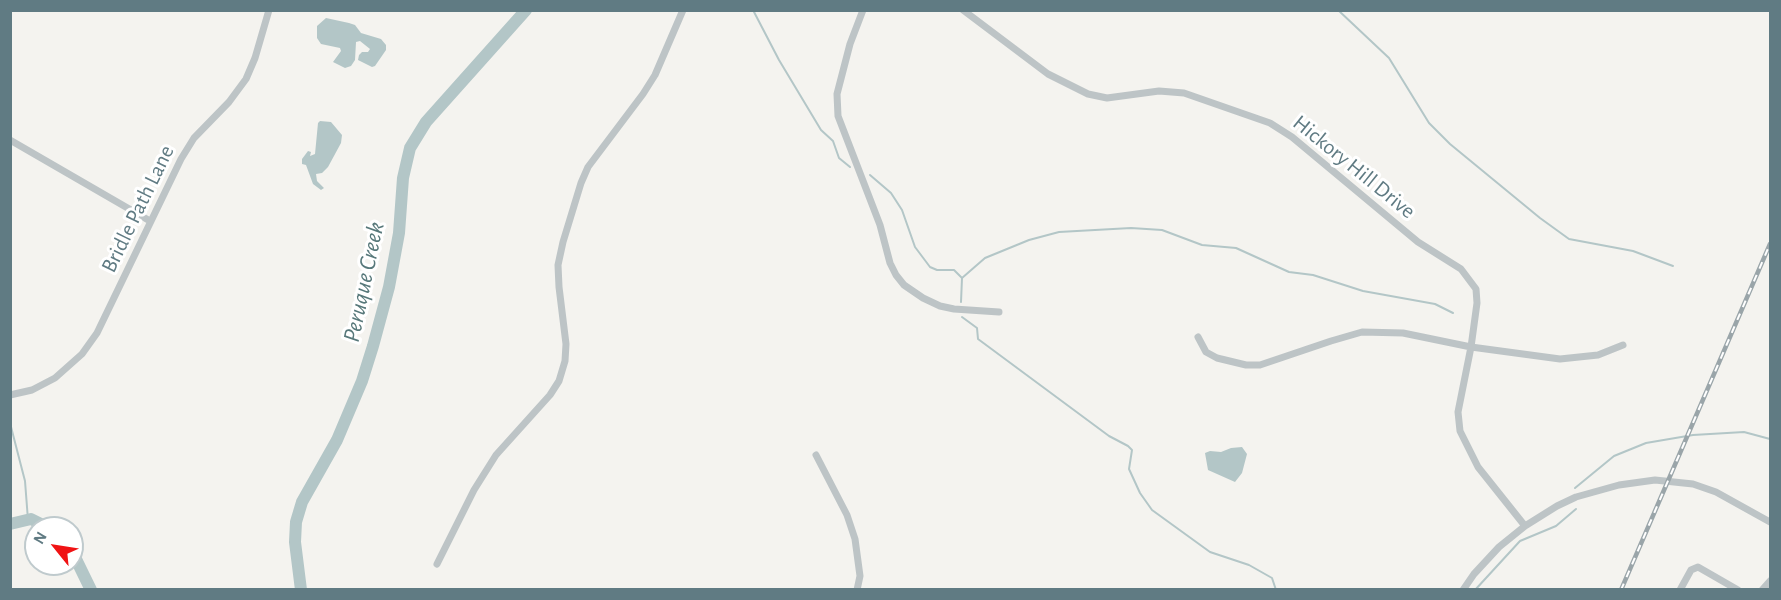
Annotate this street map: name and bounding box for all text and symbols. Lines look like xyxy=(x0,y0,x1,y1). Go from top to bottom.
street label: Hickory Hill Drive xyxy=(1287,110,1421,224)
street label: Bridle Path Lane xyxy=(96,141,180,277)
water label: Peruque Creek xyxy=(337,219,391,345)
north arrow xyxy=(24,516,84,576)
text: N xyxy=(30,529,50,547)

